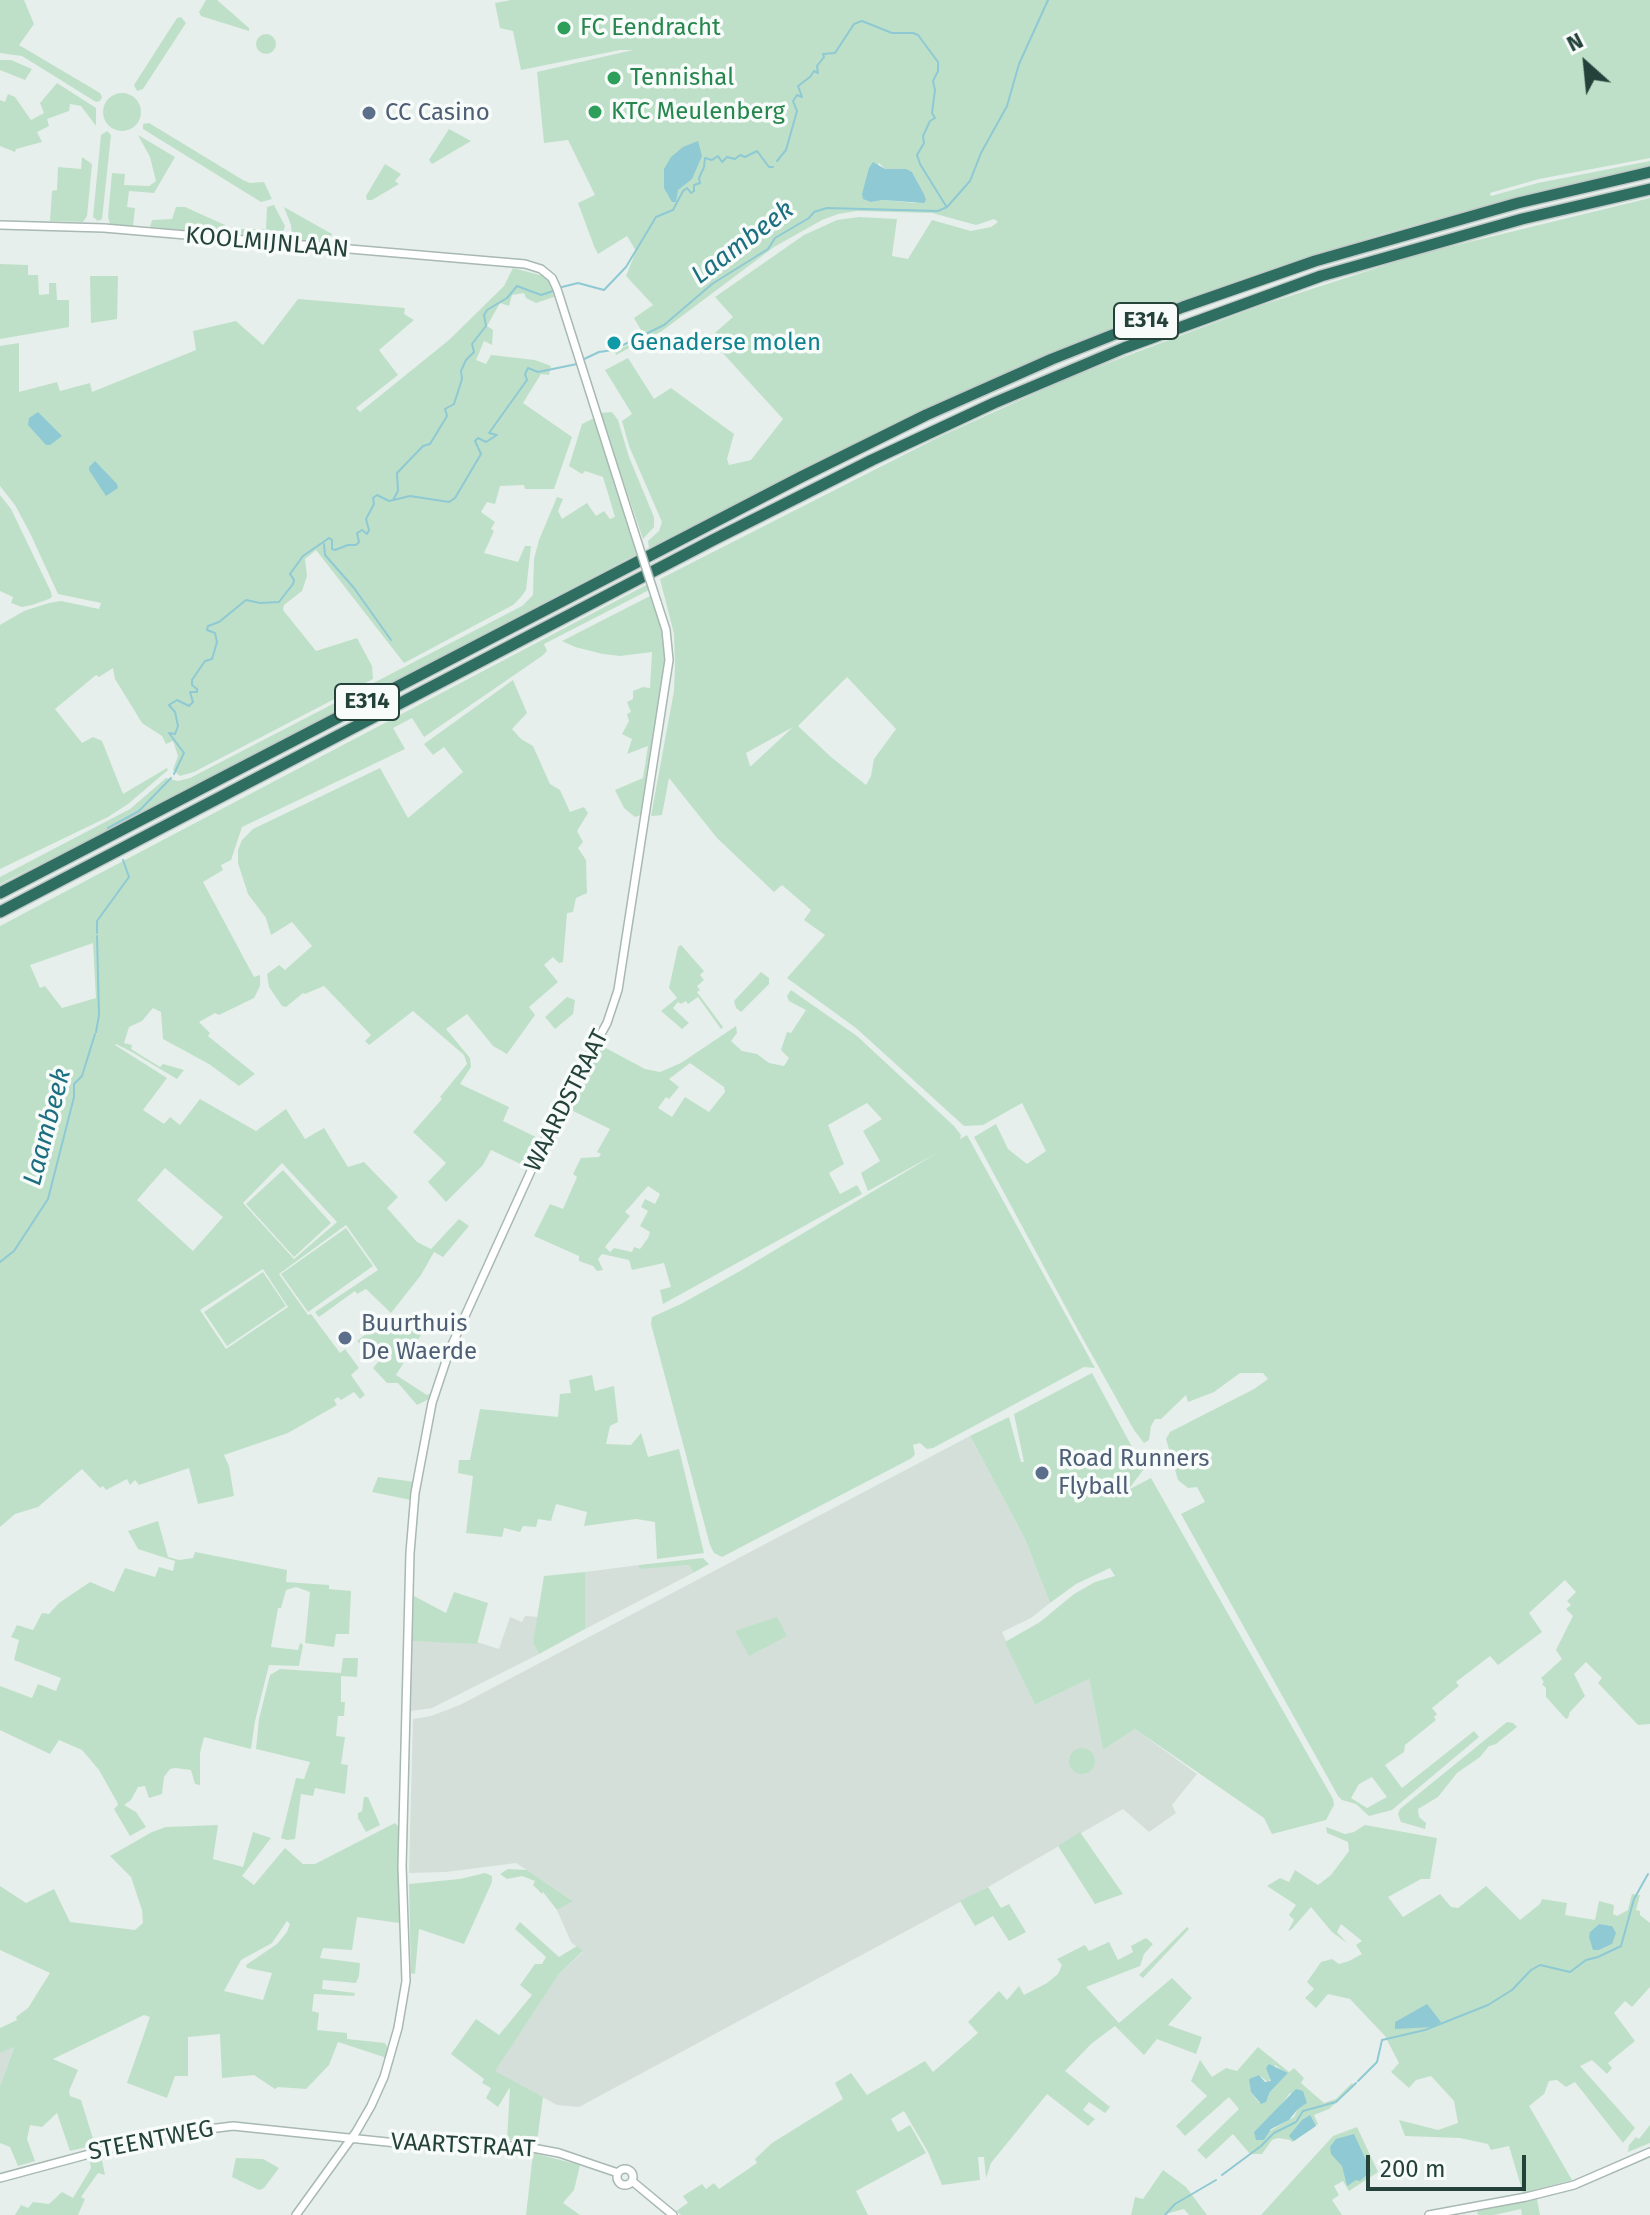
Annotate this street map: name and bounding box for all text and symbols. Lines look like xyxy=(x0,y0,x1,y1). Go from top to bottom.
place label: FC Eendracht xyxy=(580,14,721,42)
marker: FC Eendracht xyxy=(555,19,573,37)
north arrow xyxy=(1546,24,1626,104)
text: N xyxy=(1562,27,1588,58)
place label: Tennishal xyxy=(630,64,734,92)
marker: Tennishal xyxy=(605,69,623,87)
place label: KTC Meulenberg xyxy=(611,98,785,126)
place label: CC Casino xyxy=(385,99,490,127)
marker: KTC Meulenberg xyxy=(586,103,604,121)
marker: CC Casino xyxy=(360,104,378,122)
water label: Laambeek xyxy=(686,195,800,291)
street label: KOOLMIJNLAAN xyxy=(184,222,350,264)
road number: E314 xyxy=(1114,303,1178,339)
place label: Genaderse molen xyxy=(630,329,821,357)
marker: Genaderse molen xyxy=(605,334,623,352)
road number: E314 xyxy=(335,684,399,720)
street label: WAARDSTRAAT xyxy=(519,1025,615,1177)
water label: Laambeek xyxy=(17,1065,79,1189)
place label: Buurthuis De Waerde xyxy=(361,1310,477,1366)
marker: Buurthuis De Waerde xyxy=(336,1329,354,1347)
place label: Road Runners Flyball xyxy=(1058,1445,1210,1501)
marker: Road Runners Flyball xyxy=(1033,1464,1051,1482)
street label: STEENTWEG xyxy=(86,2115,216,2167)
street label: VAARTSTRAAT xyxy=(390,2128,536,2164)
scale bar xyxy=(1370,2139,1530,2189)
text: 200 m xyxy=(1380,2155,1446,2183)

